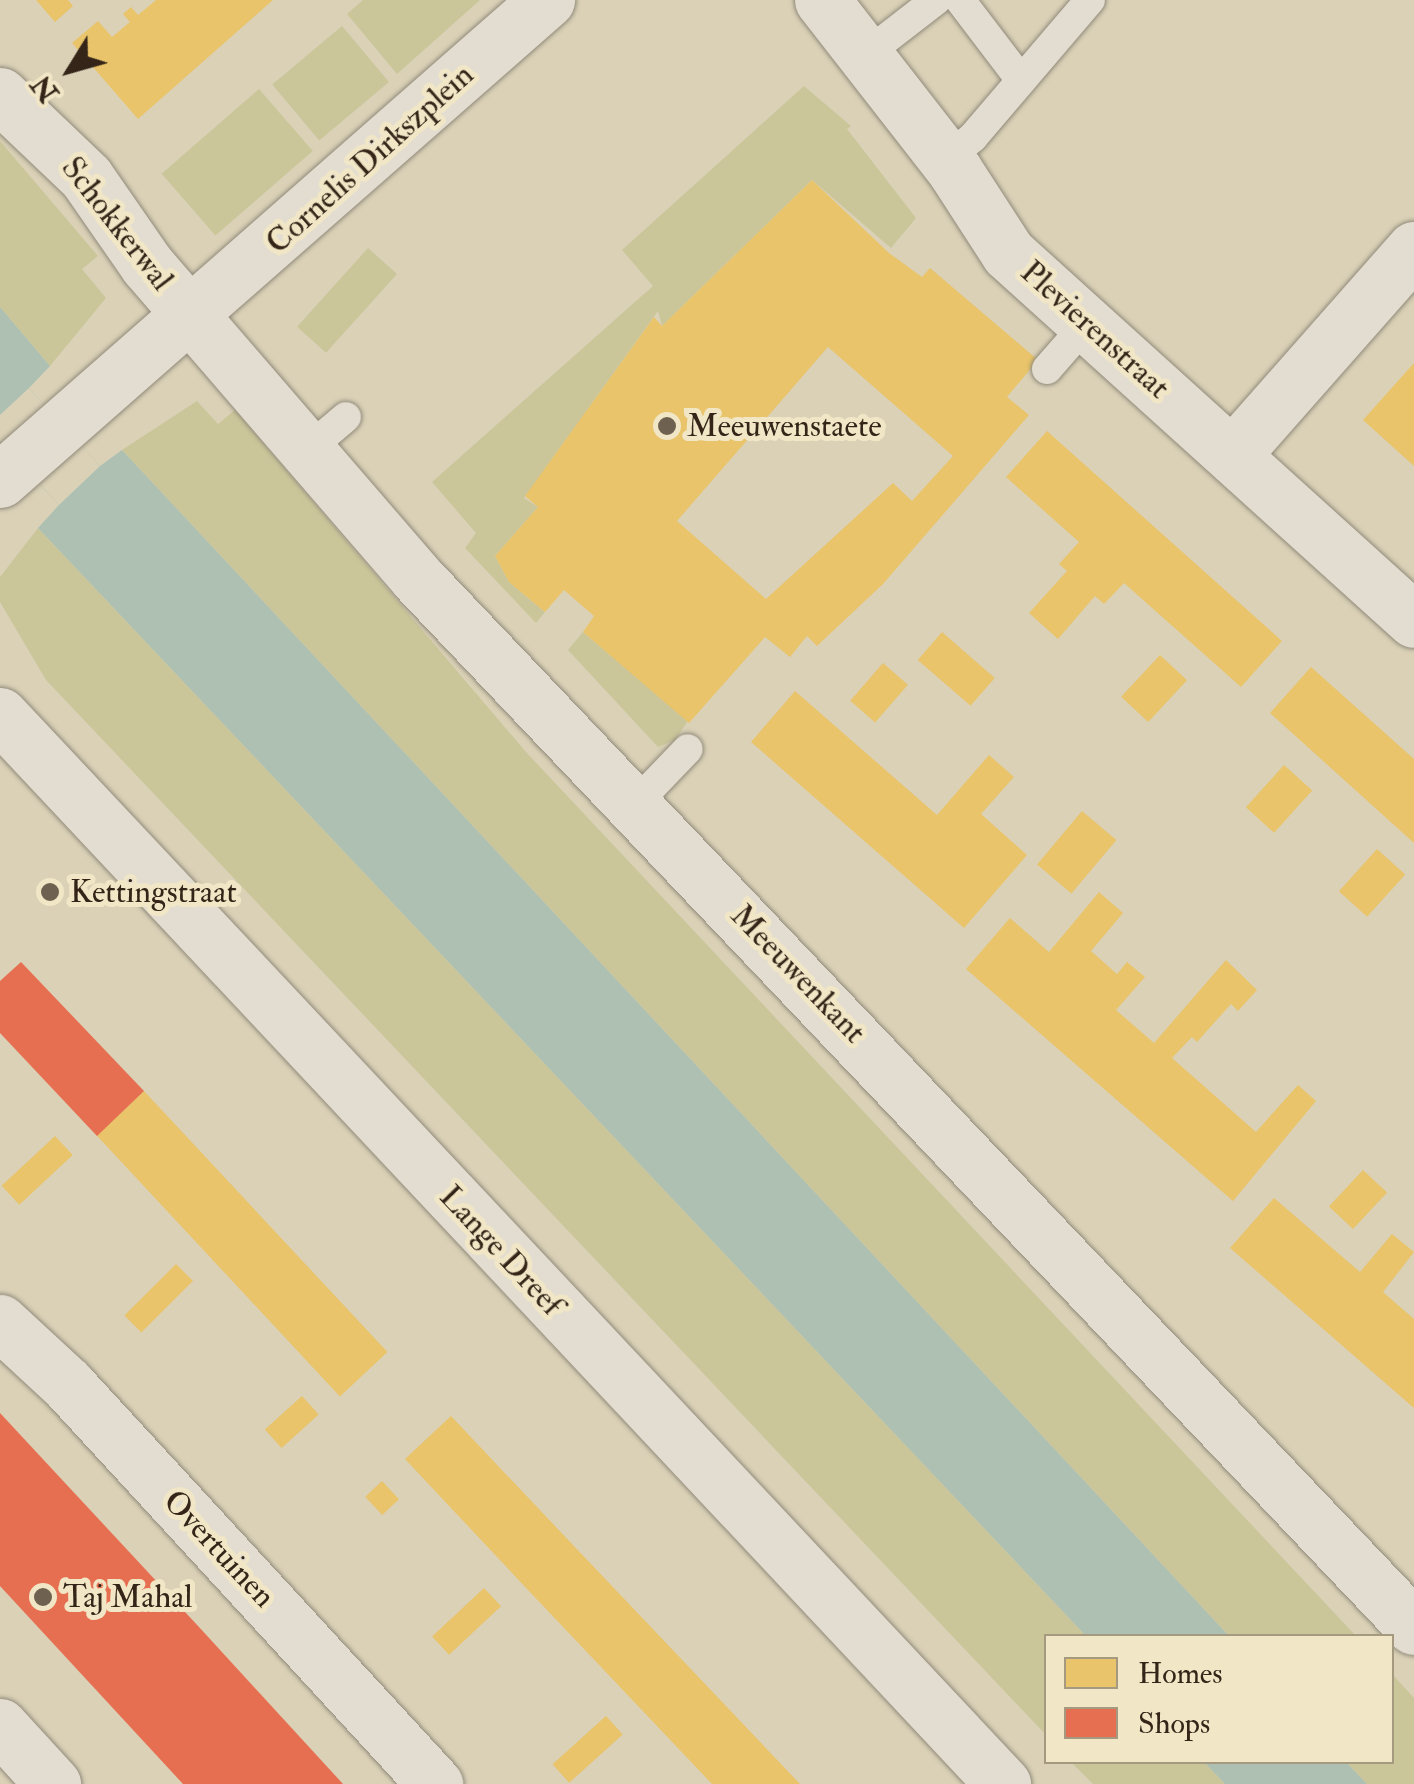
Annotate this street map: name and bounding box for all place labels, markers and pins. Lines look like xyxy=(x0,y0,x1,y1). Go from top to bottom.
place label: Meeuwenstaete xyxy=(687,407,882,445)
marker: Meeuwenstaete xyxy=(656,415,678,437)
place label: Kettingstraat xyxy=(70,873,237,911)
marker: Kettingstraat xyxy=(39,881,61,903)
place label: Taj Mahal xyxy=(63,1578,193,1616)
marker: Taj Mahal xyxy=(32,1586,54,1608)

